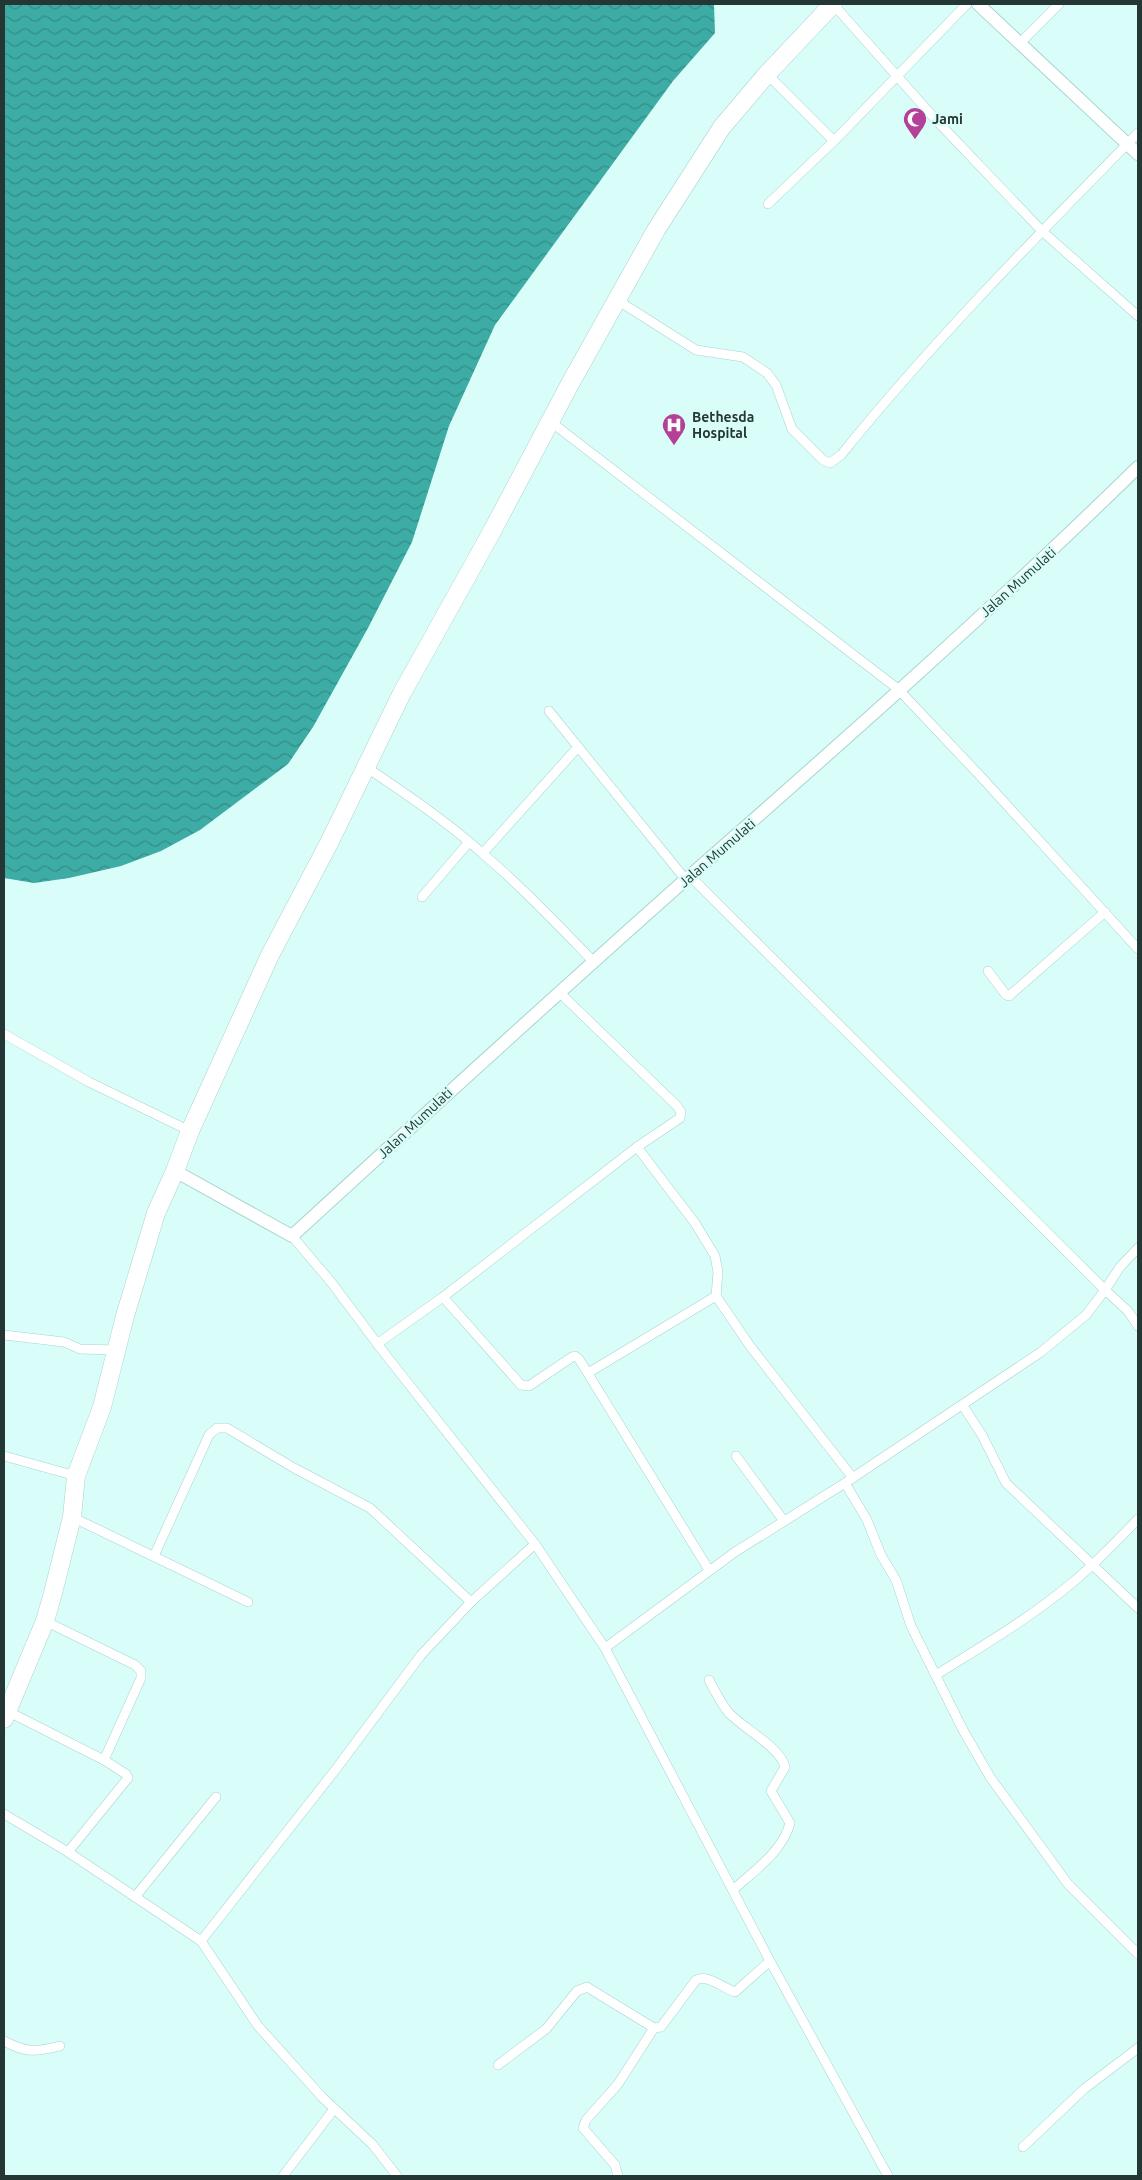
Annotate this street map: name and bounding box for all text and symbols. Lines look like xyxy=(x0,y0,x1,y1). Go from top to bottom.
mosque icon: Jami xyxy=(902,106,928,140)
place label: Jami xyxy=(932,111,963,127)
place label: Bethesda Hospital xyxy=(692,409,754,441)
hospital icon: Bethesda Hospital xyxy=(661,412,687,446)
street label: Jalan Mumulati xyxy=(977,544,1059,620)
street label: Jalan Mumulati xyxy=(675,815,759,891)
street label: Jalan Mumulati xyxy=(374,1084,456,1162)

